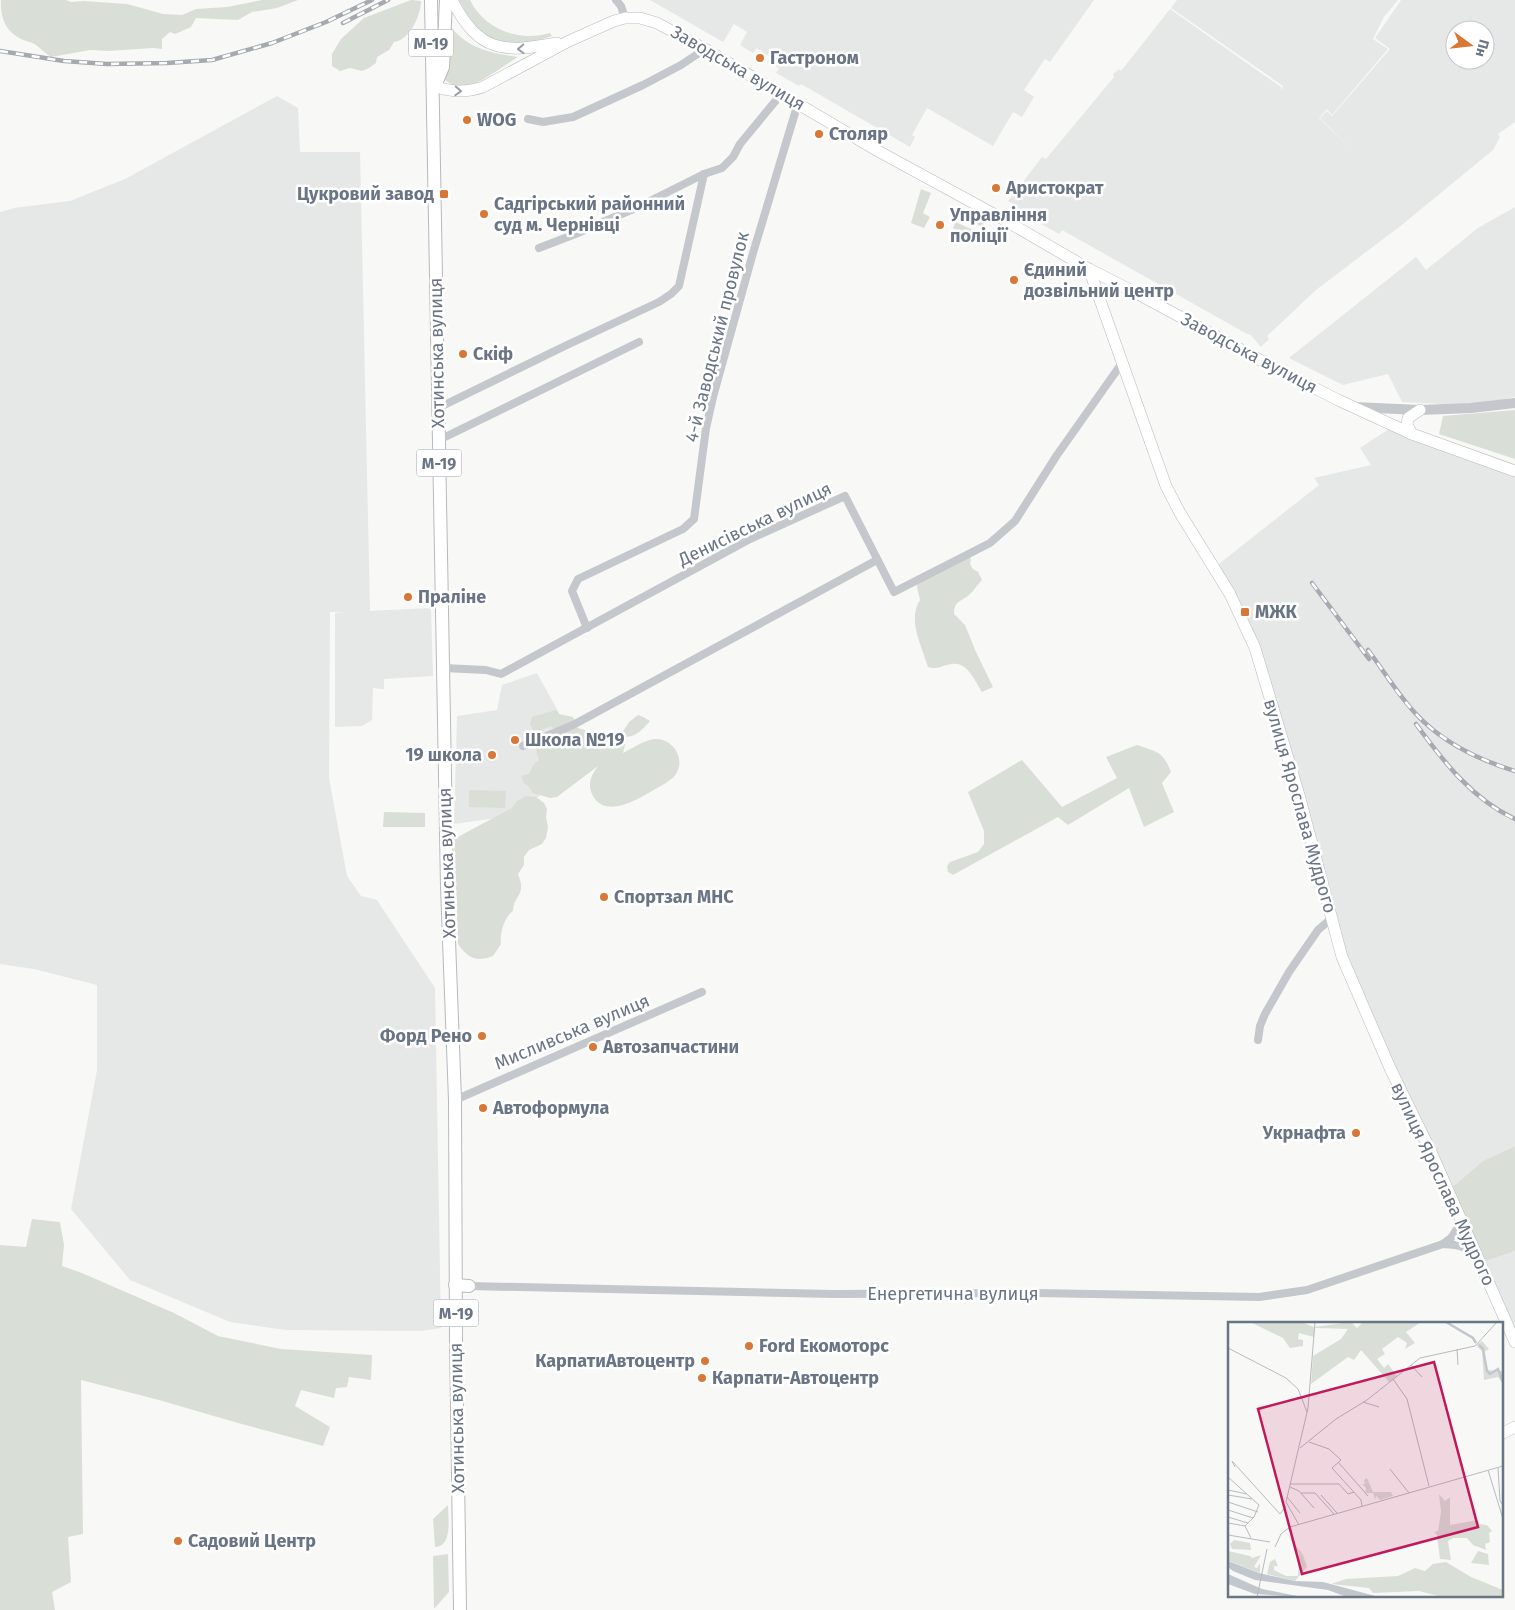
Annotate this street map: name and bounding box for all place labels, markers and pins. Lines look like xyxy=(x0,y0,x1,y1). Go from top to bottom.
place label: Гастроном xyxy=(770,47,859,69)
marker: Гастроном xyxy=(754,52,766,64)
place label: WOG xyxy=(477,109,516,131)
marker: WOG xyxy=(461,114,473,126)
place label: Столяр xyxy=(829,123,888,145)
marker: Столяр xyxy=(813,128,825,140)
place label: Аристократ xyxy=(1005,177,1104,199)
marker: Аристократ xyxy=(990,182,1002,194)
place label: Цукровий завод xyxy=(297,183,434,205)
marker: Цукровий завод xyxy=(438,188,450,200)
place label: Садгірський районний суд м. Чернівці xyxy=(494,193,685,236)
place label: Управління поліції xyxy=(949,204,1047,247)
marker: Садгірський районний суд м. Чернівці xyxy=(478,208,490,220)
marker: Управління поліції xyxy=(934,219,946,231)
place label: Єдиний дозвільний центр xyxy=(1024,259,1174,302)
marker: Єдиний дозвільний центр xyxy=(1008,274,1020,286)
place label: Скіф xyxy=(473,343,513,365)
marker: Скіф xyxy=(457,348,469,360)
place label: Праліне xyxy=(418,586,486,608)
marker: Праліне xyxy=(402,591,414,603)
place label: МЖК xyxy=(1255,601,1297,623)
marker: МЖК xyxy=(1239,606,1251,618)
place label: Школа №19 xyxy=(525,729,625,751)
marker: Школа №19 xyxy=(509,734,521,746)
place label: 19 школа xyxy=(405,744,482,766)
marker: 19 школа xyxy=(486,749,498,761)
place label: Спортзал МНС xyxy=(614,886,734,908)
marker: Спортзал МНС xyxy=(598,891,610,903)
place label: Форд Рено xyxy=(380,1025,472,1047)
marker: Форд Рено xyxy=(476,1030,488,1042)
place label: Автозапчастини xyxy=(602,1036,739,1058)
marker: Автозапчастини xyxy=(587,1041,599,1053)
place label: Автоформула xyxy=(492,1097,609,1119)
marker: Автоформула xyxy=(477,1102,489,1114)
place label: Укрнафта xyxy=(1262,1122,1346,1144)
marker: Укрнафта xyxy=(1350,1127,1362,1139)
place label: Ford Екомоторс xyxy=(759,1335,889,1357)
marker: Ford Екомоторс xyxy=(743,1340,755,1352)
place label: КарпатиАвтоцентр xyxy=(535,1350,695,1372)
marker: КарпатиАвтоцентр xyxy=(699,1355,711,1367)
place label: Карпати-Автоцентр xyxy=(712,1367,879,1389)
marker: Карпати-Автоцентр xyxy=(696,1372,708,1384)
place label: Садовий Центр xyxy=(188,1530,316,1552)
marker: Садовий Центр xyxy=(172,1535,184,1547)

